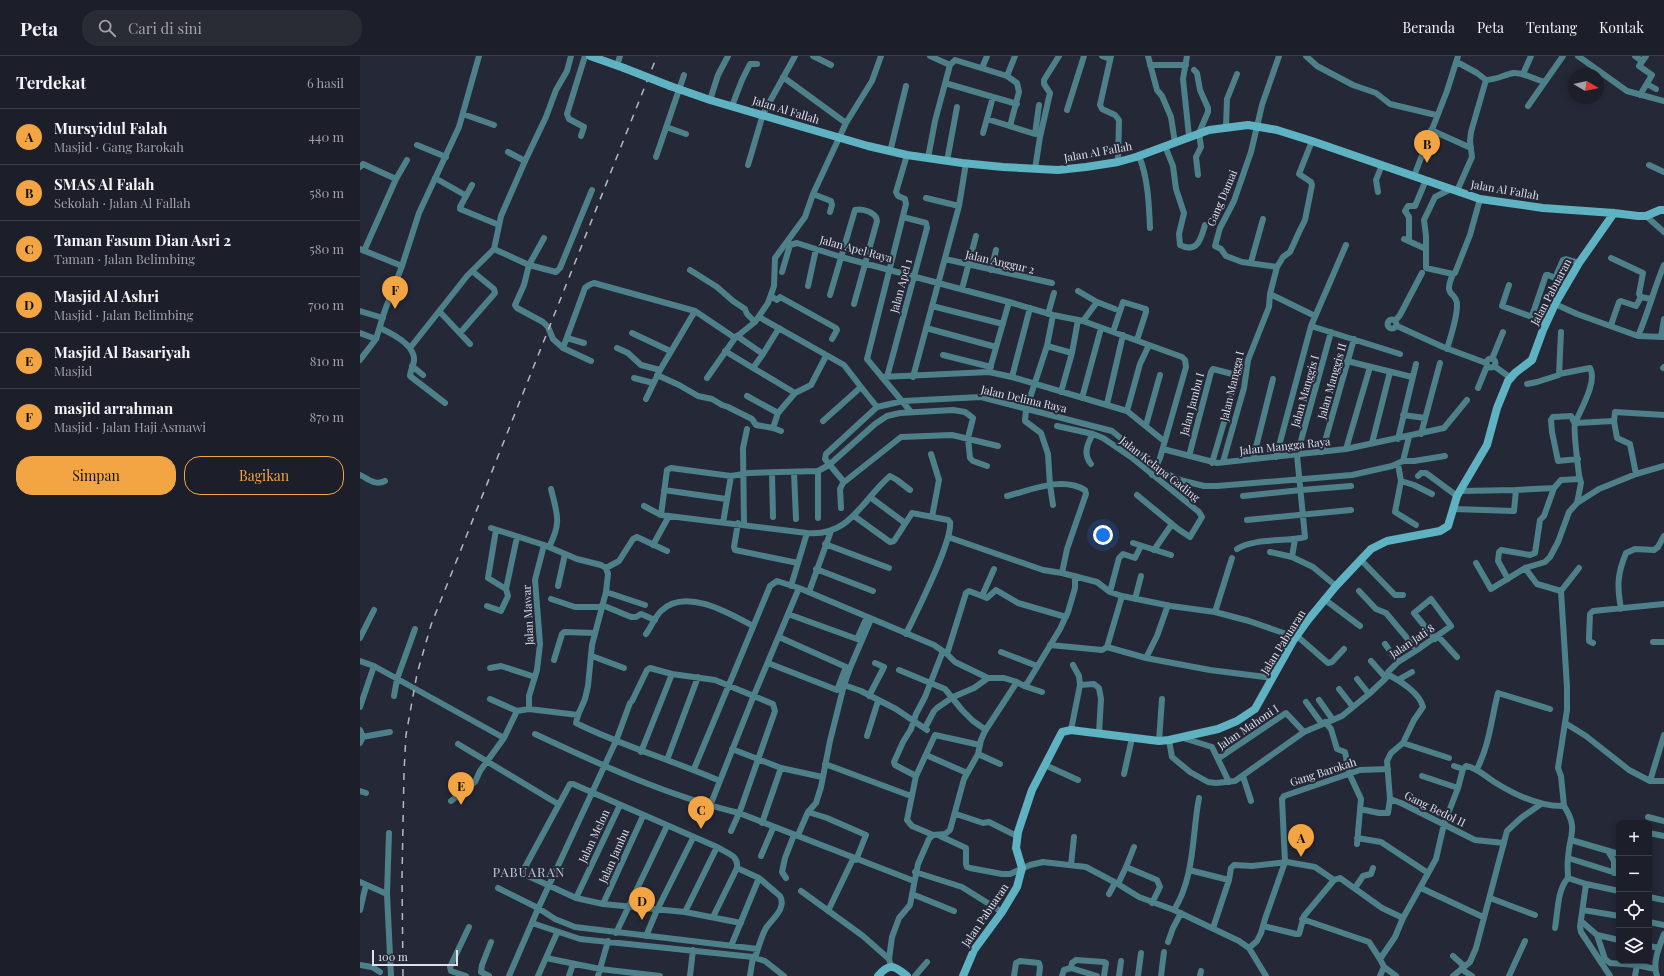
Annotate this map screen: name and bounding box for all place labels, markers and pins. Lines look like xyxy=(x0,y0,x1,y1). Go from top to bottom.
pin: B xyxy=(1414,130,1440,163)
pin: F xyxy=(382,276,408,309)
pin: E xyxy=(448,772,474,805)
pin: C xyxy=(688,796,714,829)
pin: A xyxy=(1288,824,1314,857)
pin: D xyxy=(629,887,655,920)

